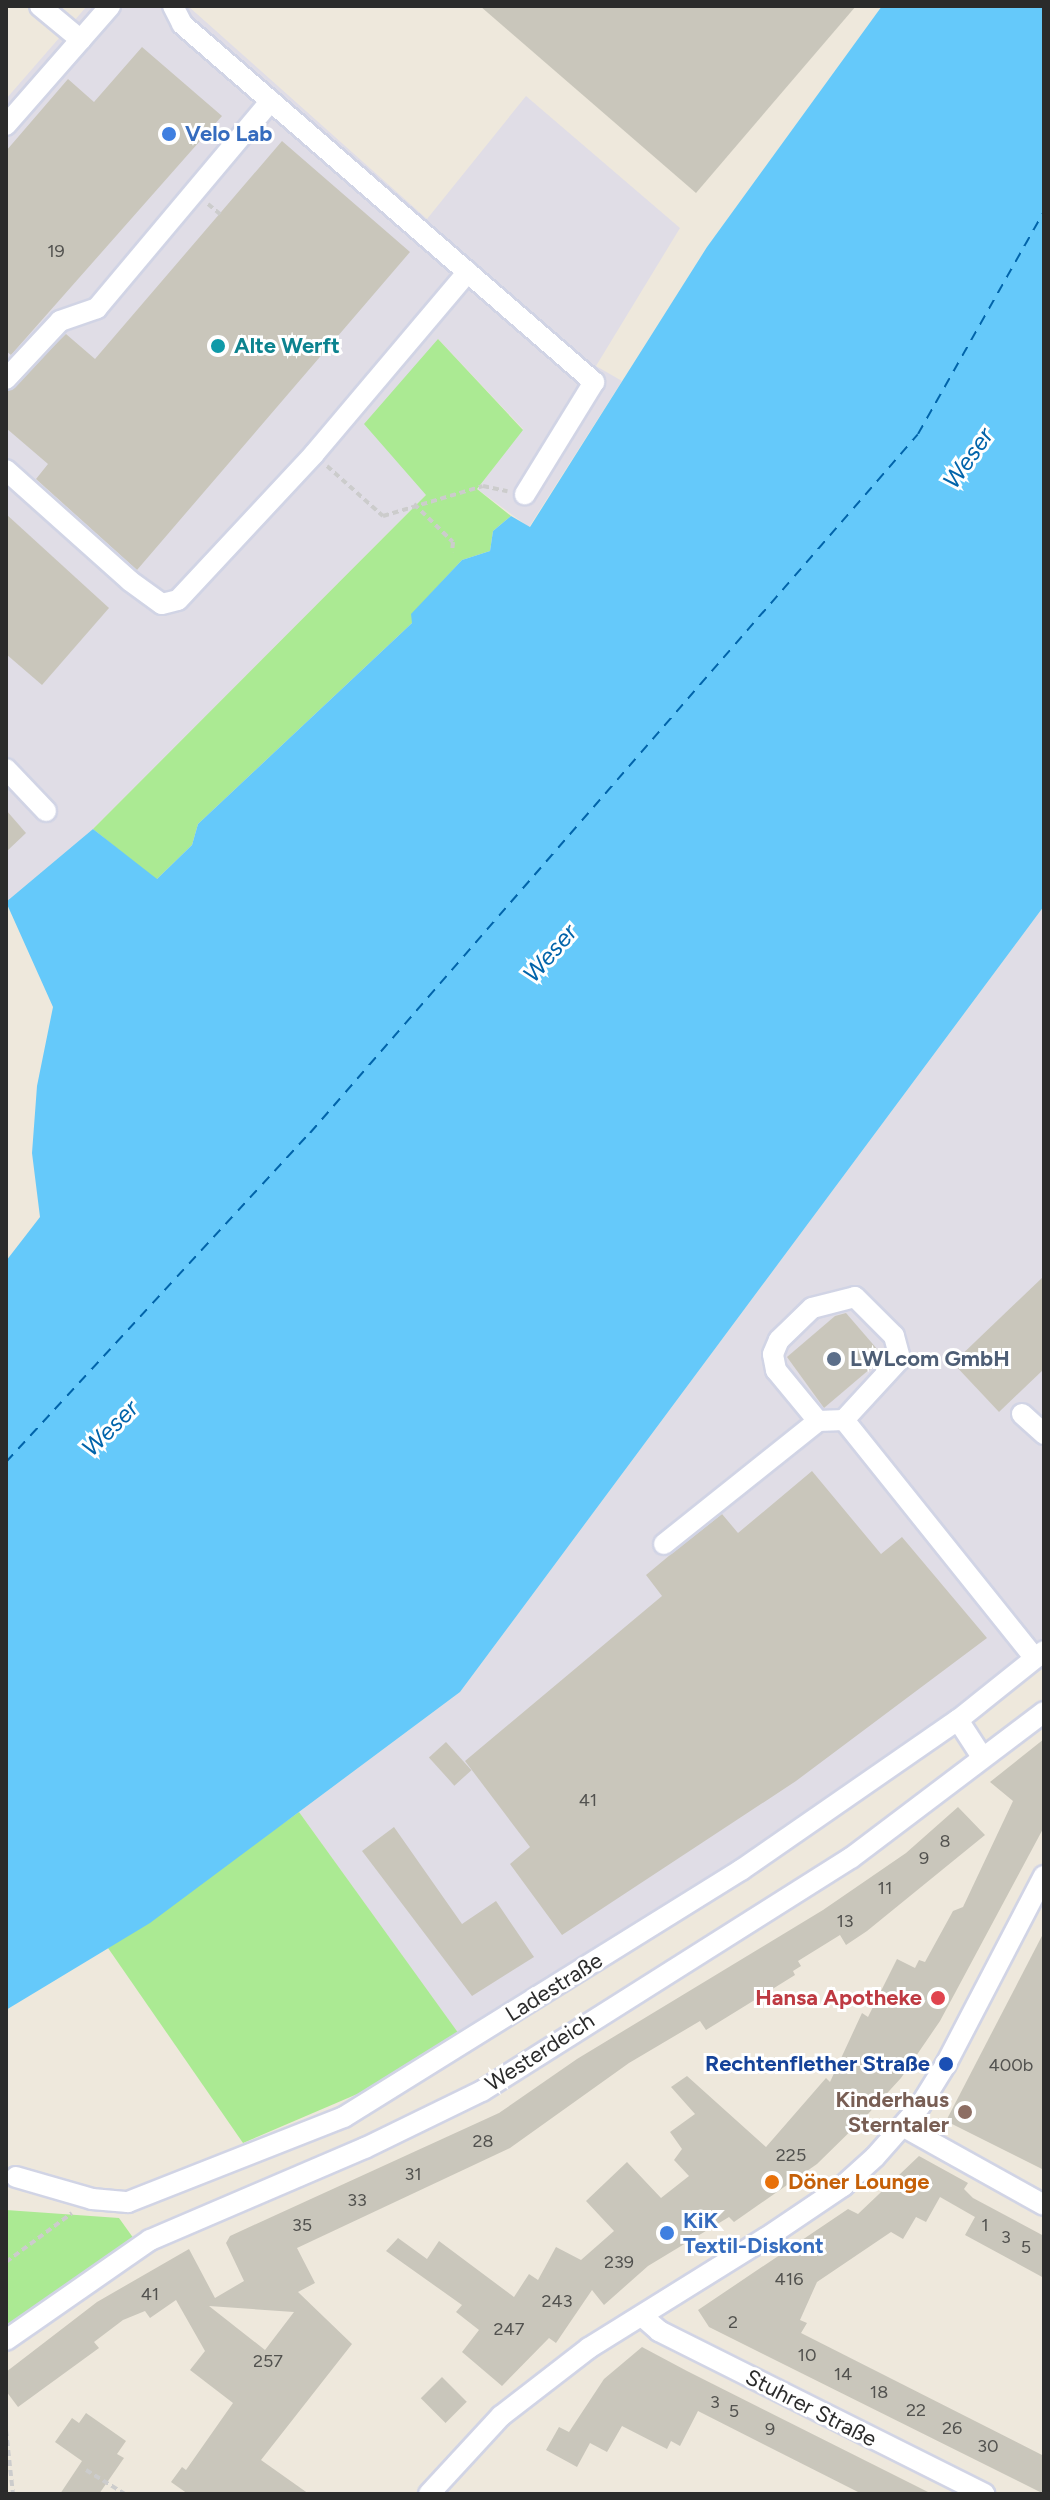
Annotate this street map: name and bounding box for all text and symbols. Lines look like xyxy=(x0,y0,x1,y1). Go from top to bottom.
place label: Velo Lab xyxy=(185,121,272,147)
marker: Velo Lab xyxy=(160,125,178,143)
house number: 19 xyxy=(47,240,65,262)
place label: Alte Werft xyxy=(234,333,340,359)
marker: Alte Werft xyxy=(209,337,227,355)
water label: Weser xyxy=(937,422,999,494)
water label: Weser xyxy=(517,918,583,988)
place label: LWLcom GmbH xyxy=(850,1346,1010,1372)
marker: LWLcom GmbH xyxy=(825,1350,843,1368)
water label: Weser xyxy=(76,1394,144,1462)
house number: 41 xyxy=(579,1789,597,1811)
house number: 8 xyxy=(939,1830,951,1852)
house number: 9 xyxy=(919,1847,929,1869)
house number: 11 xyxy=(878,1877,892,1899)
house number: 13 xyxy=(836,1910,854,1932)
street label: Ladestraße xyxy=(501,1947,607,2027)
place label: Hansa Apotheke xyxy=(755,1985,922,2011)
marker: Hansa Apotheke xyxy=(929,1989,947,2007)
street label: Westerdeich xyxy=(481,2007,599,2097)
place label: Rechtenflether Straße xyxy=(705,2051,930,2077)
house number: 400b xyxy=(989,2054,1033,2076)
marker: Rechtenflether Straße xyxy=(937,2055,955,2073)
place label: Kinderhaus Sterntaler xyxy=(835,2086,949,2138)
marker: Kinderhaus Sterntaler xyxy=(956,2103,974,2121)
house number: 28 xyxy=(472,2130,494,2152)
house number: 225 xyxy=(776,2144,806,2166)
house number: 31 xyxy=(404,2163,422,2185)
place label: Döner Lounge xyxy=(788,2169,929,2195)
marker: Döner Lounge xyxy=(763,2173,781,2191)
house number: 33 xyxy=(347,2189,367,2211)
place label: KiK Textil-Diskont xyxy=(683,2207,824,2258)
house number: 35 xyxy=(292,2214,312,2236)
house number: 1 xyxy=(981,2214,989,2236)
marker: KiK Textil-Diskont xyxy=(658,2224,676,2242)
house number: 3 xyxy=(1001,2226,1011,2248)
house number: 5 xyxy=(1021,2236,1031,2258)
house number: 239 xyxy=(604,2251,634,2273)
house number: 416 xyxy=(775,2268,803,2290)
house number: 41 xyxy=(141,2283,159,2305)
house number: 243 xyxy=(541,2290,573,2312)
house number: 2 xyxy=(728,2311,738,2333)
house number: 247 xyxy=(494,2318,524,2340)
house number: 10 xyxy=(798,2344,816,2366)
house number: 257 xyxy=(253,2350,283,2372)
house number: 14 xyxy=(834,2363,852,2385)
street label: Stuhrer Straße xyxy=(741,2364,881,2452)
house number: 18 xyxy=(870,2381,888,2403)
house number: 3 xyxy=(710,2391,720,2413)
house number: 22 xyxy=(906,2399,926,2421)
house number: 5 xyxy=(729,2400,739,2422)
house number: 26 xyxy=(942,2417,962,2439)
house number: 9 xyxy=(765,2418,775,2440)
house number: 30 xyxy=(977,2435,999,2457)

